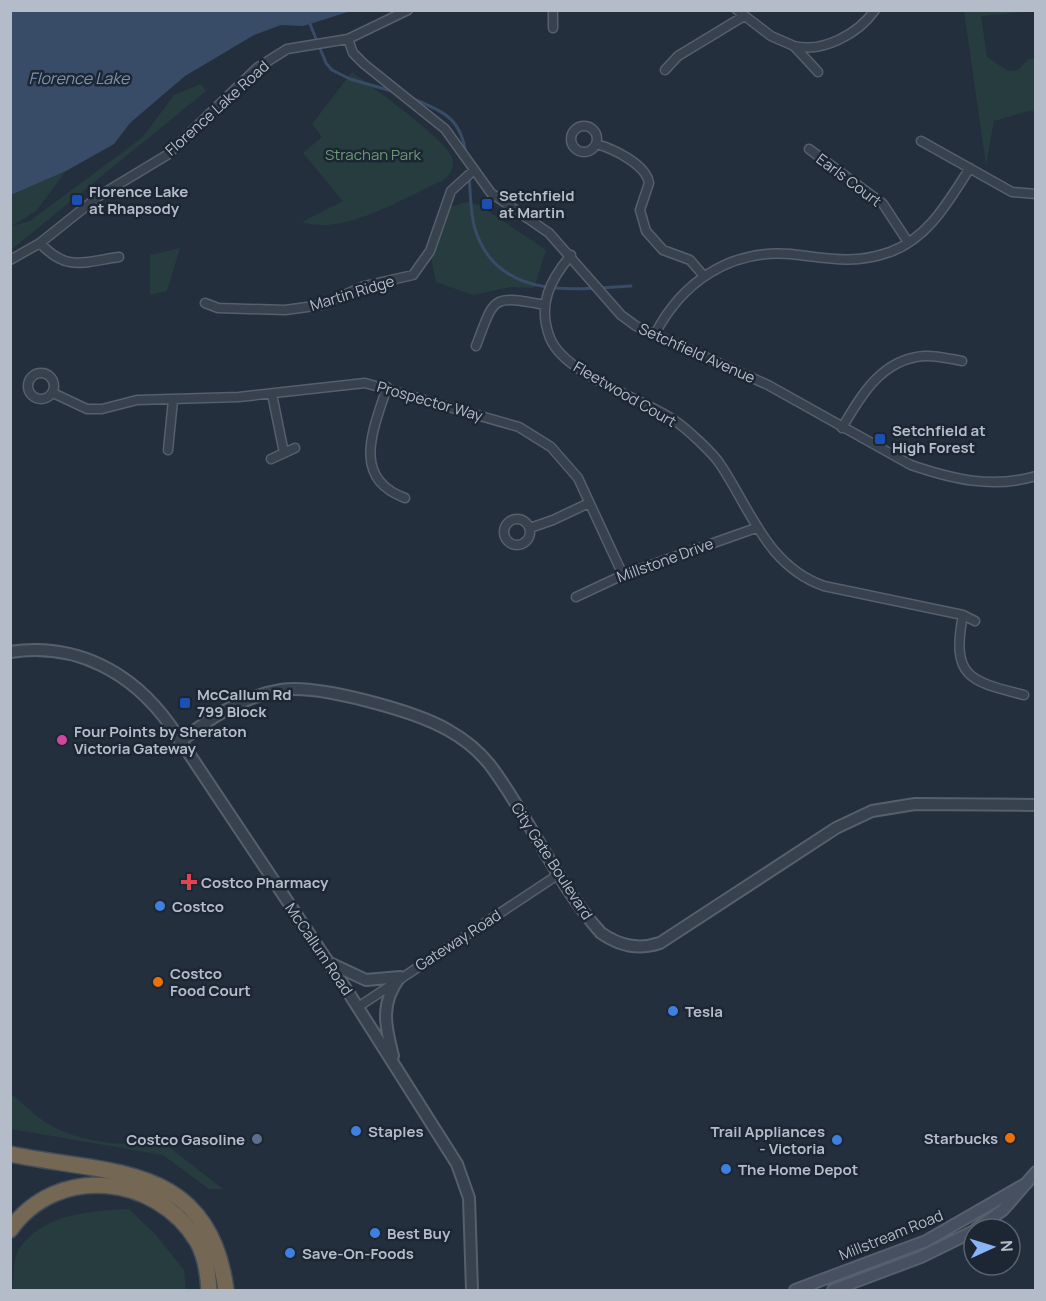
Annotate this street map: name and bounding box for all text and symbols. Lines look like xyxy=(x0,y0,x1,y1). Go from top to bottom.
street label: Florence Lake Road xyxy=(161,56,273,160)
water label: Florence Lake xyxy=(29,67,131,89)
park label: Strachan Park xyxy=(325,144,422,165)
street label: Earls Court xyxy=(812,149,886,211)
place label: Florence Lake at Rhapsody xyxy=(89,181,188,219)
place label: Setchfield at Martin xyxy=(499,185,575,223)
marker: Florence Lake at Rhapsody xyxy=(70,193,84,207)
marker: Setchfield at Martin xyxy=(480,197,494,211)
street label: Martin Ridge xyxy=(307,270,397,316)
street label: Setchfield Avenue xyxy=(635,318,759,388)
street label: Fleetwood Court xyxy=(570,356,680,432)
street label: Prospector Way xyxy=(375,376,485,426)
place label: Setchfield at High Forest xyxy=(892,420,986,458)
marker: Setchfield at High Forest xyxy=(873,432,887,446)
street label: Millstone Drive xyxy=(614,533,716,587)
place label: McCallum Rd 799 Block xyxy=(197,684,292,722)
marker: McCallum Rd 799 Block xyxy=(178,696,192,710)
place label: Four Points by Sheraton Victoria Gateway xyxy=(74,721,247,759)
marker: Four Points by Sheraton Victoria Gateway xyxy=(55,733,69,747)
street label: City Gate Boulevard xyxy=(506,798,598,924)
place label: Costco Pharmacy xyxy=(201,872,329,893)
marker: Costco Pharmacy xyxy=(182,875,196,889)
place label: Costco xyxy=(172,896,224,917)
marker: Costco xyxy=(153,899,167,913)
street label: McCallum Road xyxy=(280,899,358,999)
street label: Gateway Road xyxy=(411,904,505,976)
place label: Costco Food Court xyxy=(170,963,251,1001)
marker: Costco Food Court xyxy=(151,975,165,989)
place label: Tesla xyxy=(685,1001,723,1022)
marker: Tesla xyxy=(666,1004,680,1018)
place label: Staples xyxy=(368,1121,424,1142)
place label: Trail Appliances - Victoria xyxy=(710,1121,825,1159)
marker: Staples xyxy=(349,1124,363,1138)
place label: Starbucks xyxy=(924,1128,998,1149)
place label: Costco Gasoline xyxy=(126,1129,245,1150)
marker: Starbucks xyxy=(1003,1131,1017,1145)
marker: Costco Gasoline xyxy=(250,1132,264,1146)
marker: Trail Appliances - Victoria xyxy=(830,1133,844,1147)
place label: The Home Depot xyxy=(738,1159,858,1180)
marker: The Home Depot xyxy=(719,1162,733,1176)
street label: Millstream Road xyxy=(836,1205,946,1265)
north arrow xyxy=(962,1217,1022,1277)
place label: Best Buy xyxy=(387,1223,451,1244)
marker: Best Buy xyxy=(368,1226,382,1240)
text: N xyxy=(996,1239,1018,1252)
place label: Save-On-Foods xyxy=(302,1243,414,1264)
marker: Save-On-Foods xyxy=(283,1246,297,1260)

